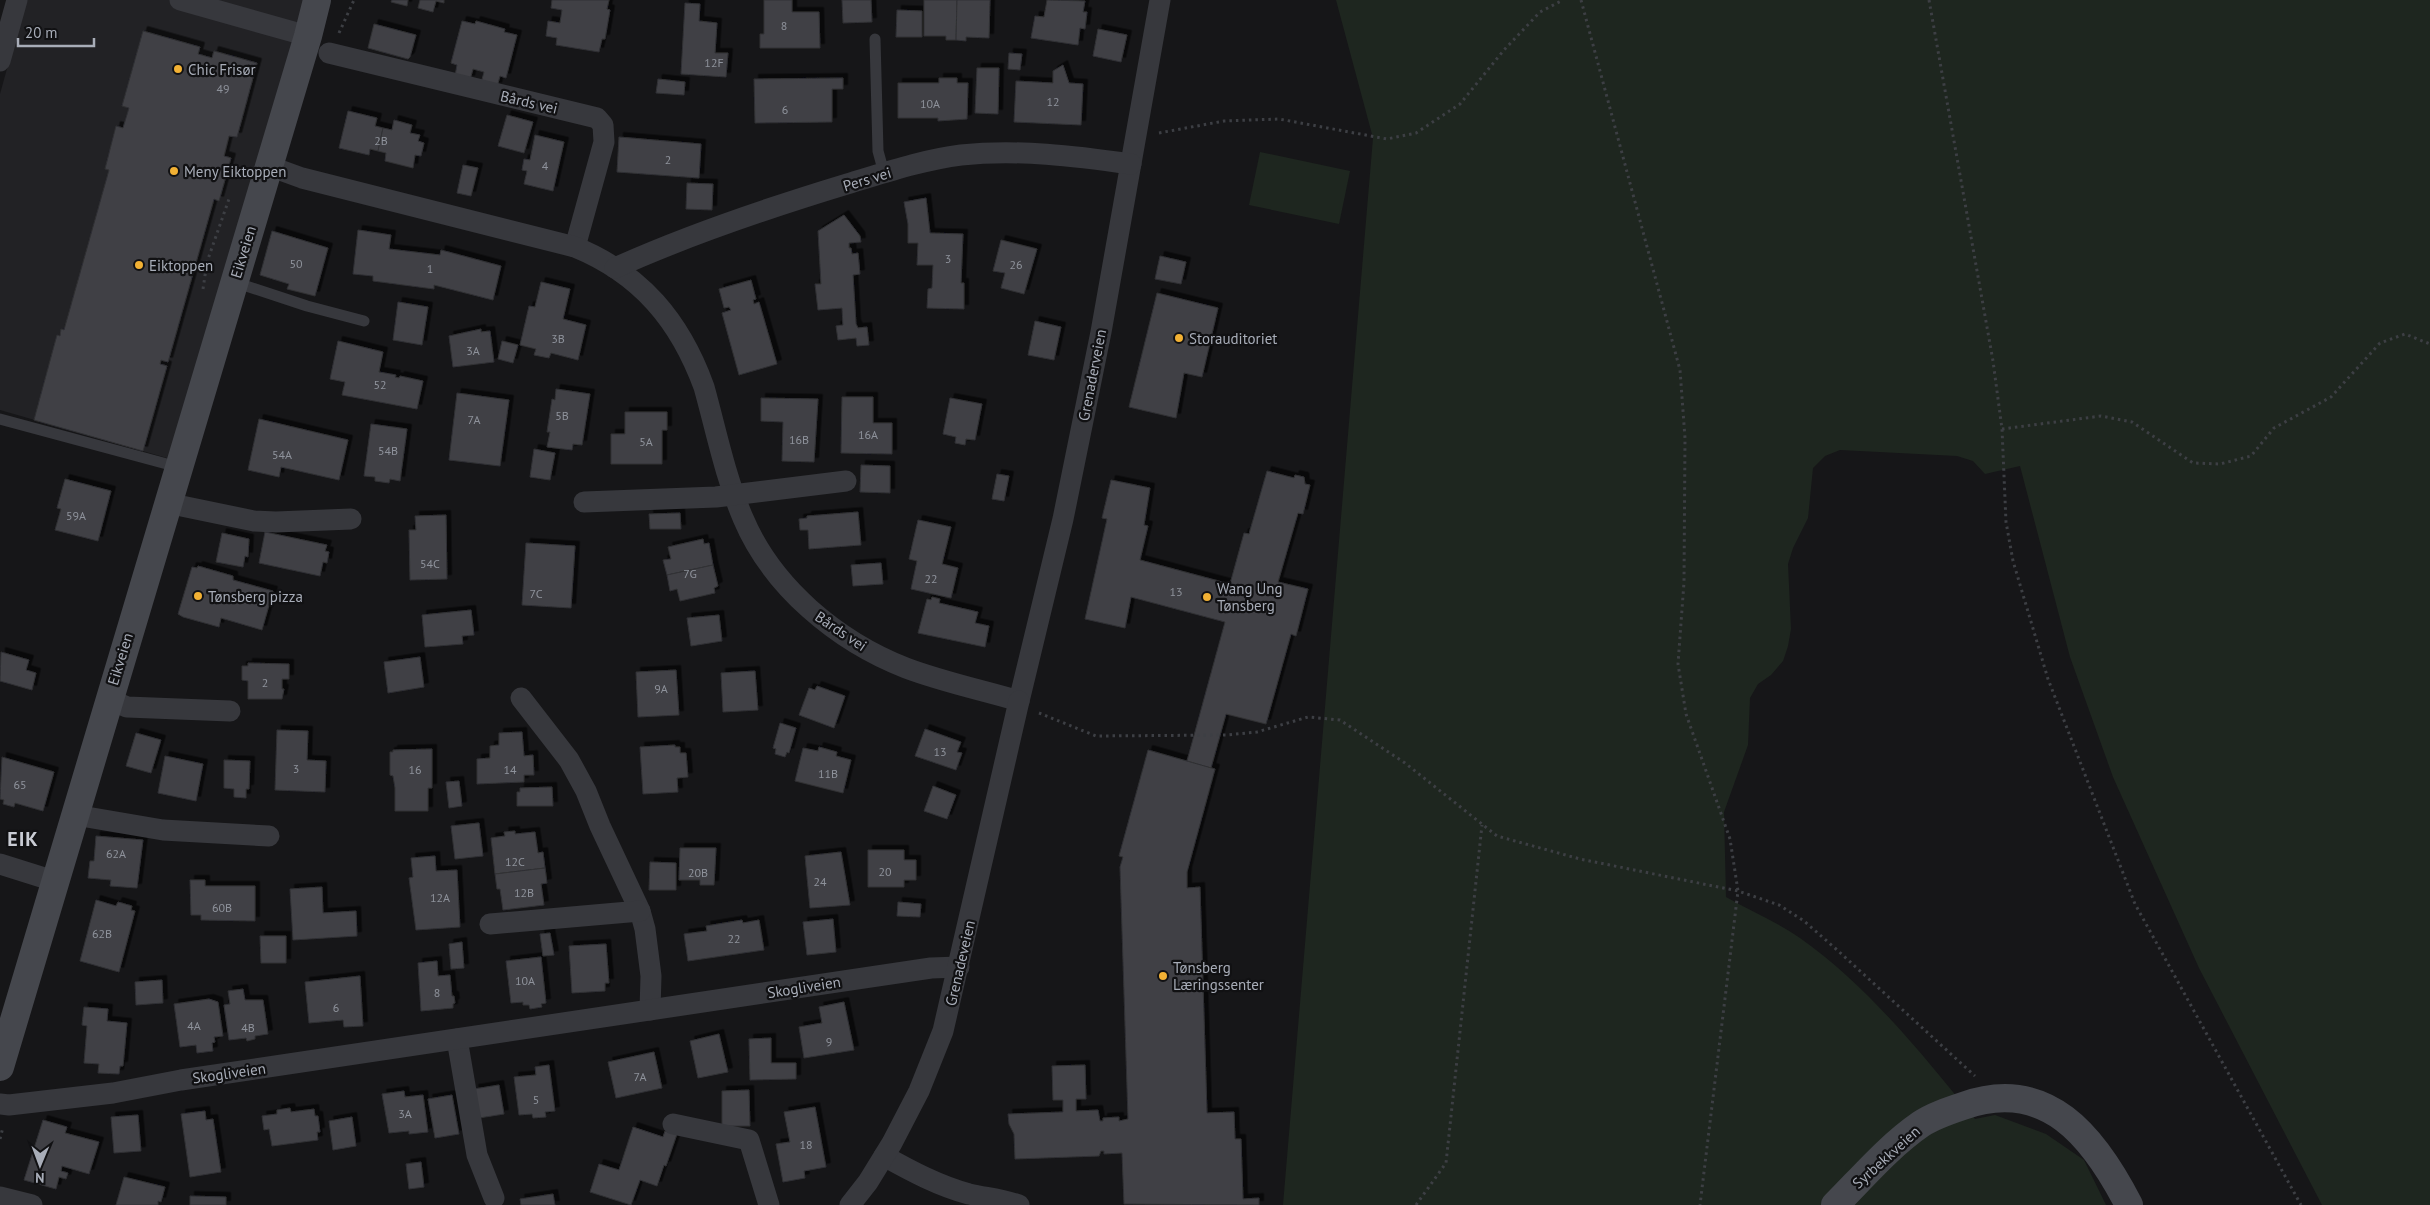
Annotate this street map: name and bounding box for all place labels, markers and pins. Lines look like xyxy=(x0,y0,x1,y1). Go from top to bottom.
place label: Chic Frisør xyxy=(188,60,256,79)
marker: Chic Frisør xyxy=(172,63,184,75)
place label: Meny Eiktoppen xyxy=(184,162,286,181)
marker: Meny Eiktoppen xyxy=(168,165,180,177)
place label: Eiktoppen xyxy=(149,256,213,275)
marker: Eiktoppen xyxy=(133,259,145,271)
place label: Storauditoriet xyxy=(1189,329,1277,348)
marker: Storauditoriet xyxy=(1173,332,1185,344)
place label: Wang Ung Tønsberg xyxy=(1217,579,1283,615)
place label: Tønsberg pizza xyxy=(208,587,303,606)
marker: Tønsberg pizza xyxy=(192,590,204,602)
marker: Wang Ung Tønsberg xyxy=(1201,591,1213,603)
place label: Tønsberg Læringssenter xyxy=(1173,958,1264,994)
marker: Tønsberg Læringssenter xyxy=(1157,970,1169,982)

